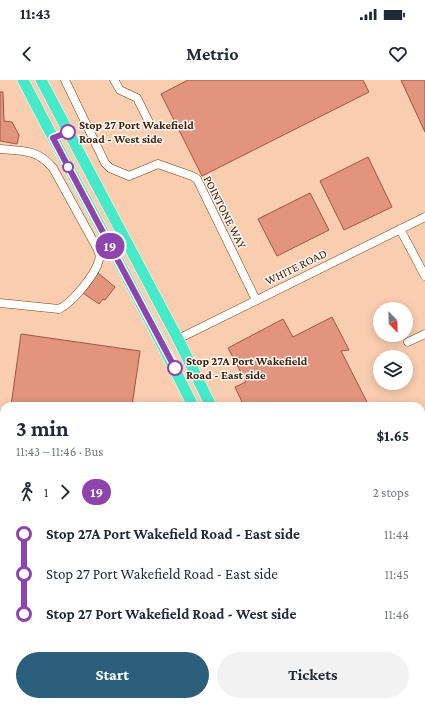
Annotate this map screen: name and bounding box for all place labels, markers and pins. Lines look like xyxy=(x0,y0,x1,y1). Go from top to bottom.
place label: Stop 27 Port Wakefield Road - West side xyxy=(79,118,194,146)
marker: Stop 27 Port Wakefield Road - West side xyxy=(60,124,76,140)
unlabelled marker xyxy=(62,161,74,173)
place label: Stop 27A Port Wakefield Road - East side xyxy=(186,354,308,382)
marker: Stop 27A Port Wakefield Road - East side xyxy=(167,360,183,376)

